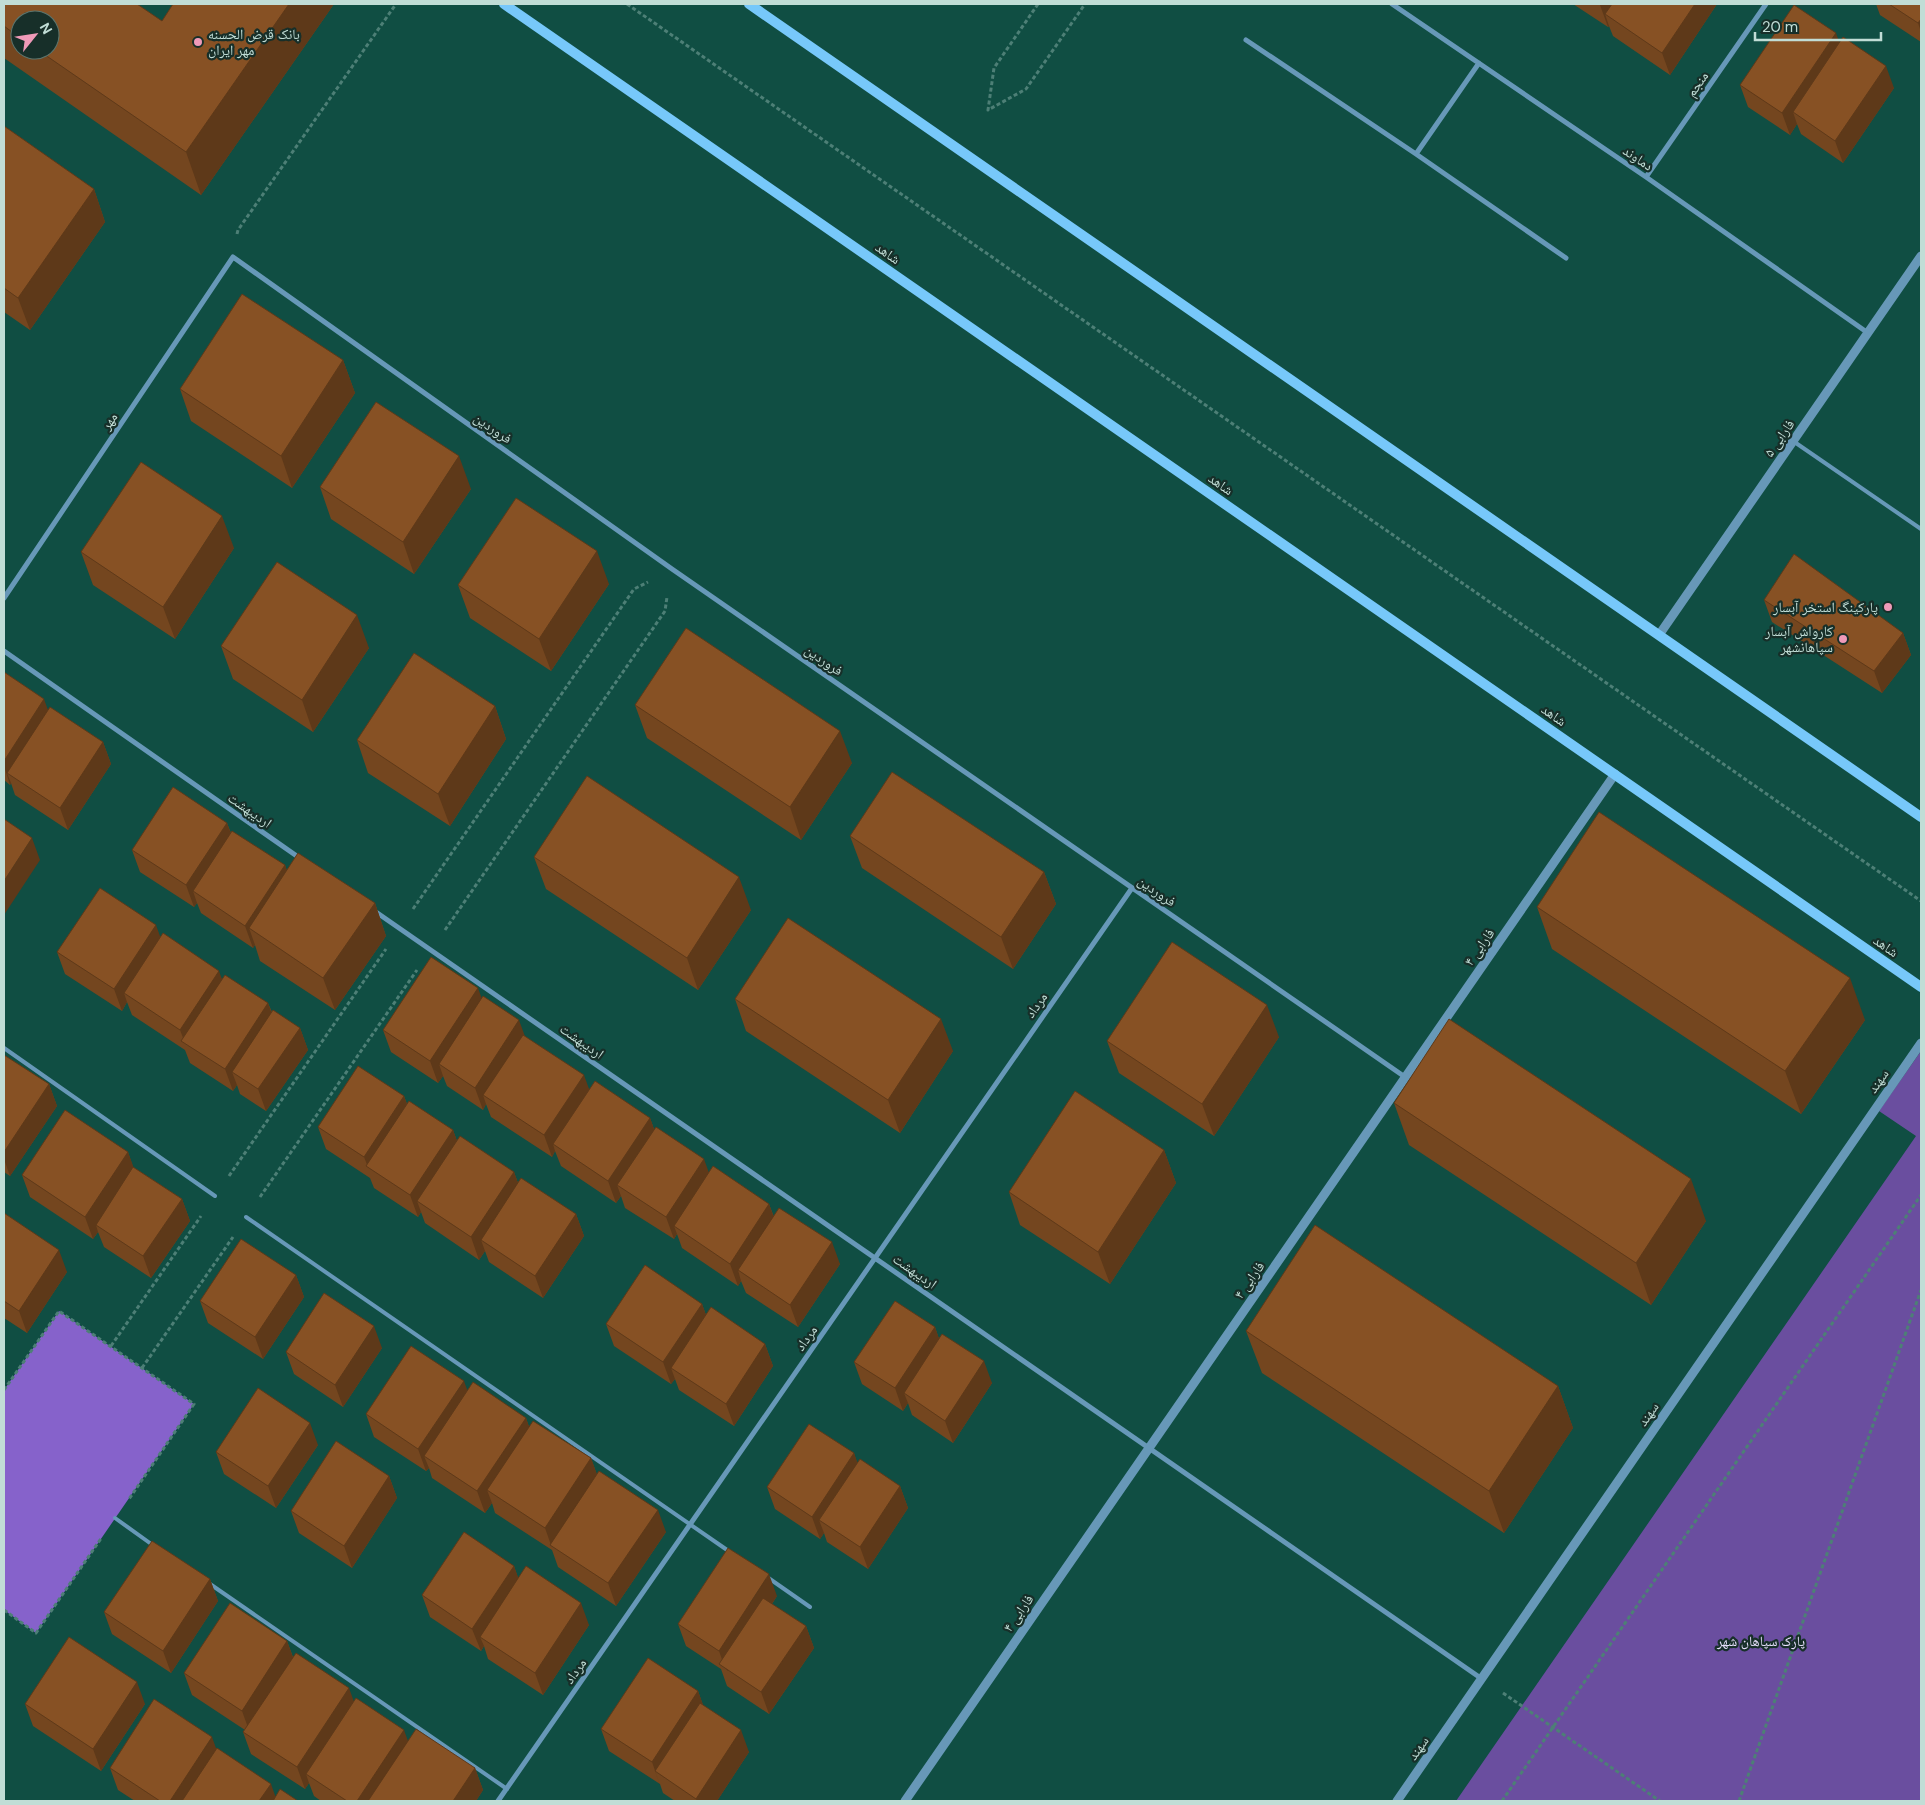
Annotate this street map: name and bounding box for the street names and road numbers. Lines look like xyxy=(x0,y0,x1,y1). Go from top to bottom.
street label: منجم xyxy=(1682,68,1713,101)
street label: دماوند xyxy=(1619,141,1657,175)
street label: شاهد xyxy=(872,238,904,268)
street label: مهر xyxy=(96,409,121,434)
street label: فروردین xyxy=(471,409,516,448)
street label: فارابی ۵ xyxy=(1760,416,1798,460)
street label: شاهد xyxy=(1205,469,1237,499)
street label: فروردین xyxy=(802,641,847,680)
street label: شاهد xyxy=(1538,700,1570,730)
street label: اردیبهشت xyxy=(225,788,275,832)
street label: فروردین xyxy=(1135,872,1180,911)
street label: فارابی ۴ xyxy=(1460,925,1498,969)
street label: شاهد xyxy=(1870,931,1902,961)
street label: مرداد xyxy=(1021,989,1051,1021)
street label: اردیبهشت xyxy=(557,1019,607,1063)
street label: سهند xyxy=(1863,1065,1893,1097)
street label: اردیبهشت xyxy=(890,1249,940,1293)
street label: فارابی ۴ xyxy=(1230,1258,1268,1302)
street label: مرداد xyxy=(791,1322,821,1354)
street label: سهند xyxy=(1633,1398,1663,1430)
street label: فارابی ۴ xyxy=(999,1591,1037,1635)
street label: مرداد xyxy=(560,1655,590,1687)
street label: سهند xyxy=(1403,1732,1433,1764)

